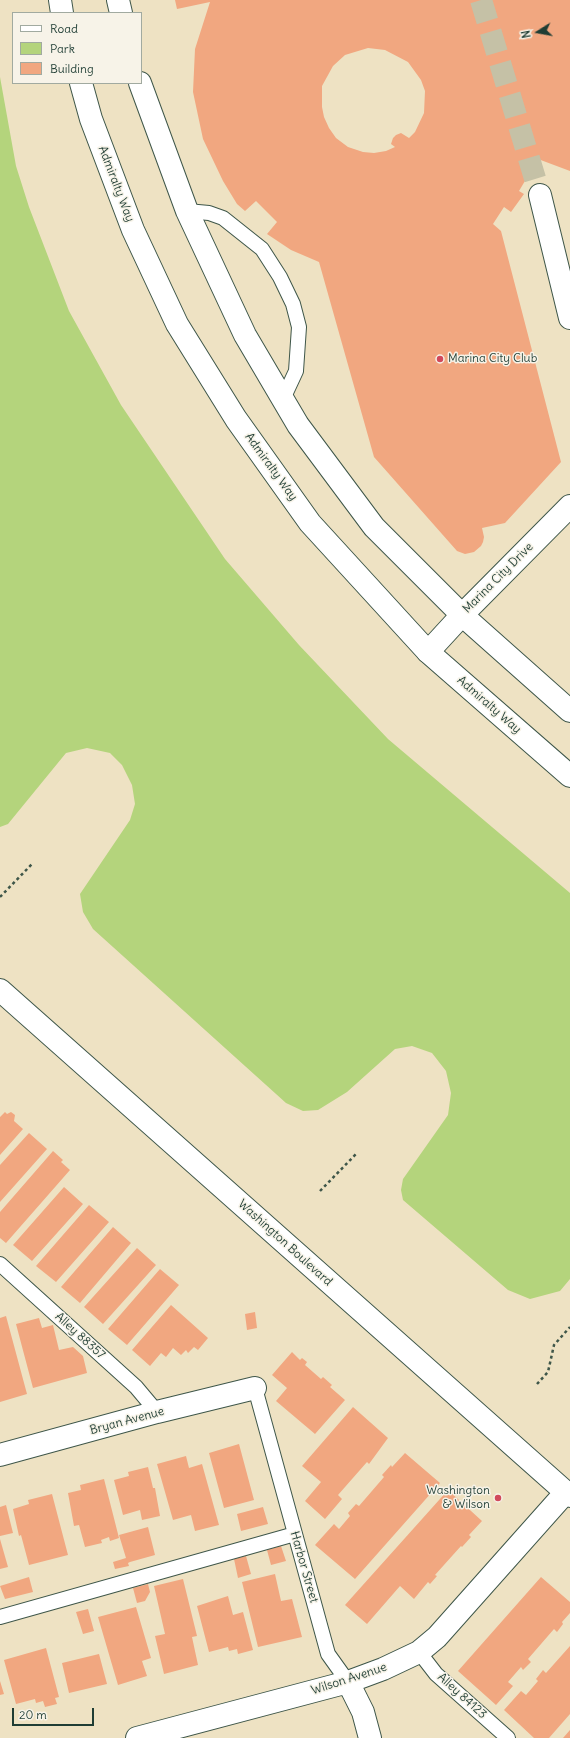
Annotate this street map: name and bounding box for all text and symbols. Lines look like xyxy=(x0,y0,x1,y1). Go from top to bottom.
legend xyxy=(12,12,142,84)
north arrow xyxy=(518,12,558,52)
text: Road xyxy=(50,21,78,36)
text: N xyxy=(519,29,534,39)
text: Park xyxy=(50,41,75,56)
text: Building xyxy=(50,61,94,76)
street label: Admiralty Way xyxy=(95,144,137,224)
place label: Marina City Club xyxy=(448,352,537,366)
marker: Marina City Club xyxy=(435,354,445,364)
street label: Admiralty Way xyxy=(242,430,300,504)
street label: Marina City Drive xyxy=(460,540,536,616)
street label: Admiralty Way xyxy=(454,673,524,737)
street label: Washington Boulevard xyxy=(235,1197,335,1289)
street label: Alley 88357 xyxy=(52,1310,108,1362)
street label: Bryan Avenue xyxy=(88,1404,166,1438)
place label: Washington & Wilson xyxy=(426,1484,490,1512)
marker: Washington & Wilson xyxy=(493,1493,503,1503)
street label: Harbor Street xyxy=(287,1530,321,1604)
street label: Wilson Avenue xyxy=(309,1660,389,1698)
street label: Alley 84123 xyxy=(434,1670,490,1722)
scale bar xyxy=(14,1700,96,1726)
text: 20 m xyxy=(19,1707,47,1722)

